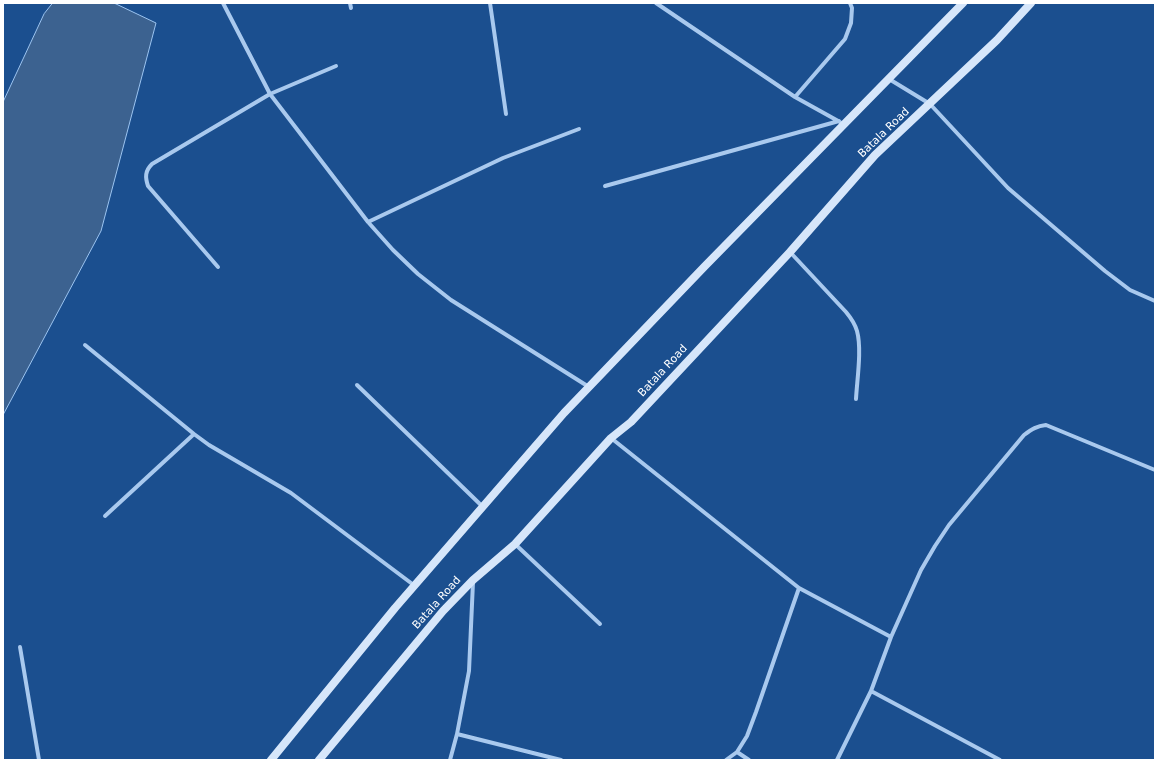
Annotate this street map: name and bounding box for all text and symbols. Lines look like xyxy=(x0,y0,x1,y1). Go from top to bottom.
street label: Batala Road xyxy=(856,105,912,161)
street label: Batala Road xyxy=(636,342,690,400)
street label: Batala Road xyxy=(410,574,464,632)

